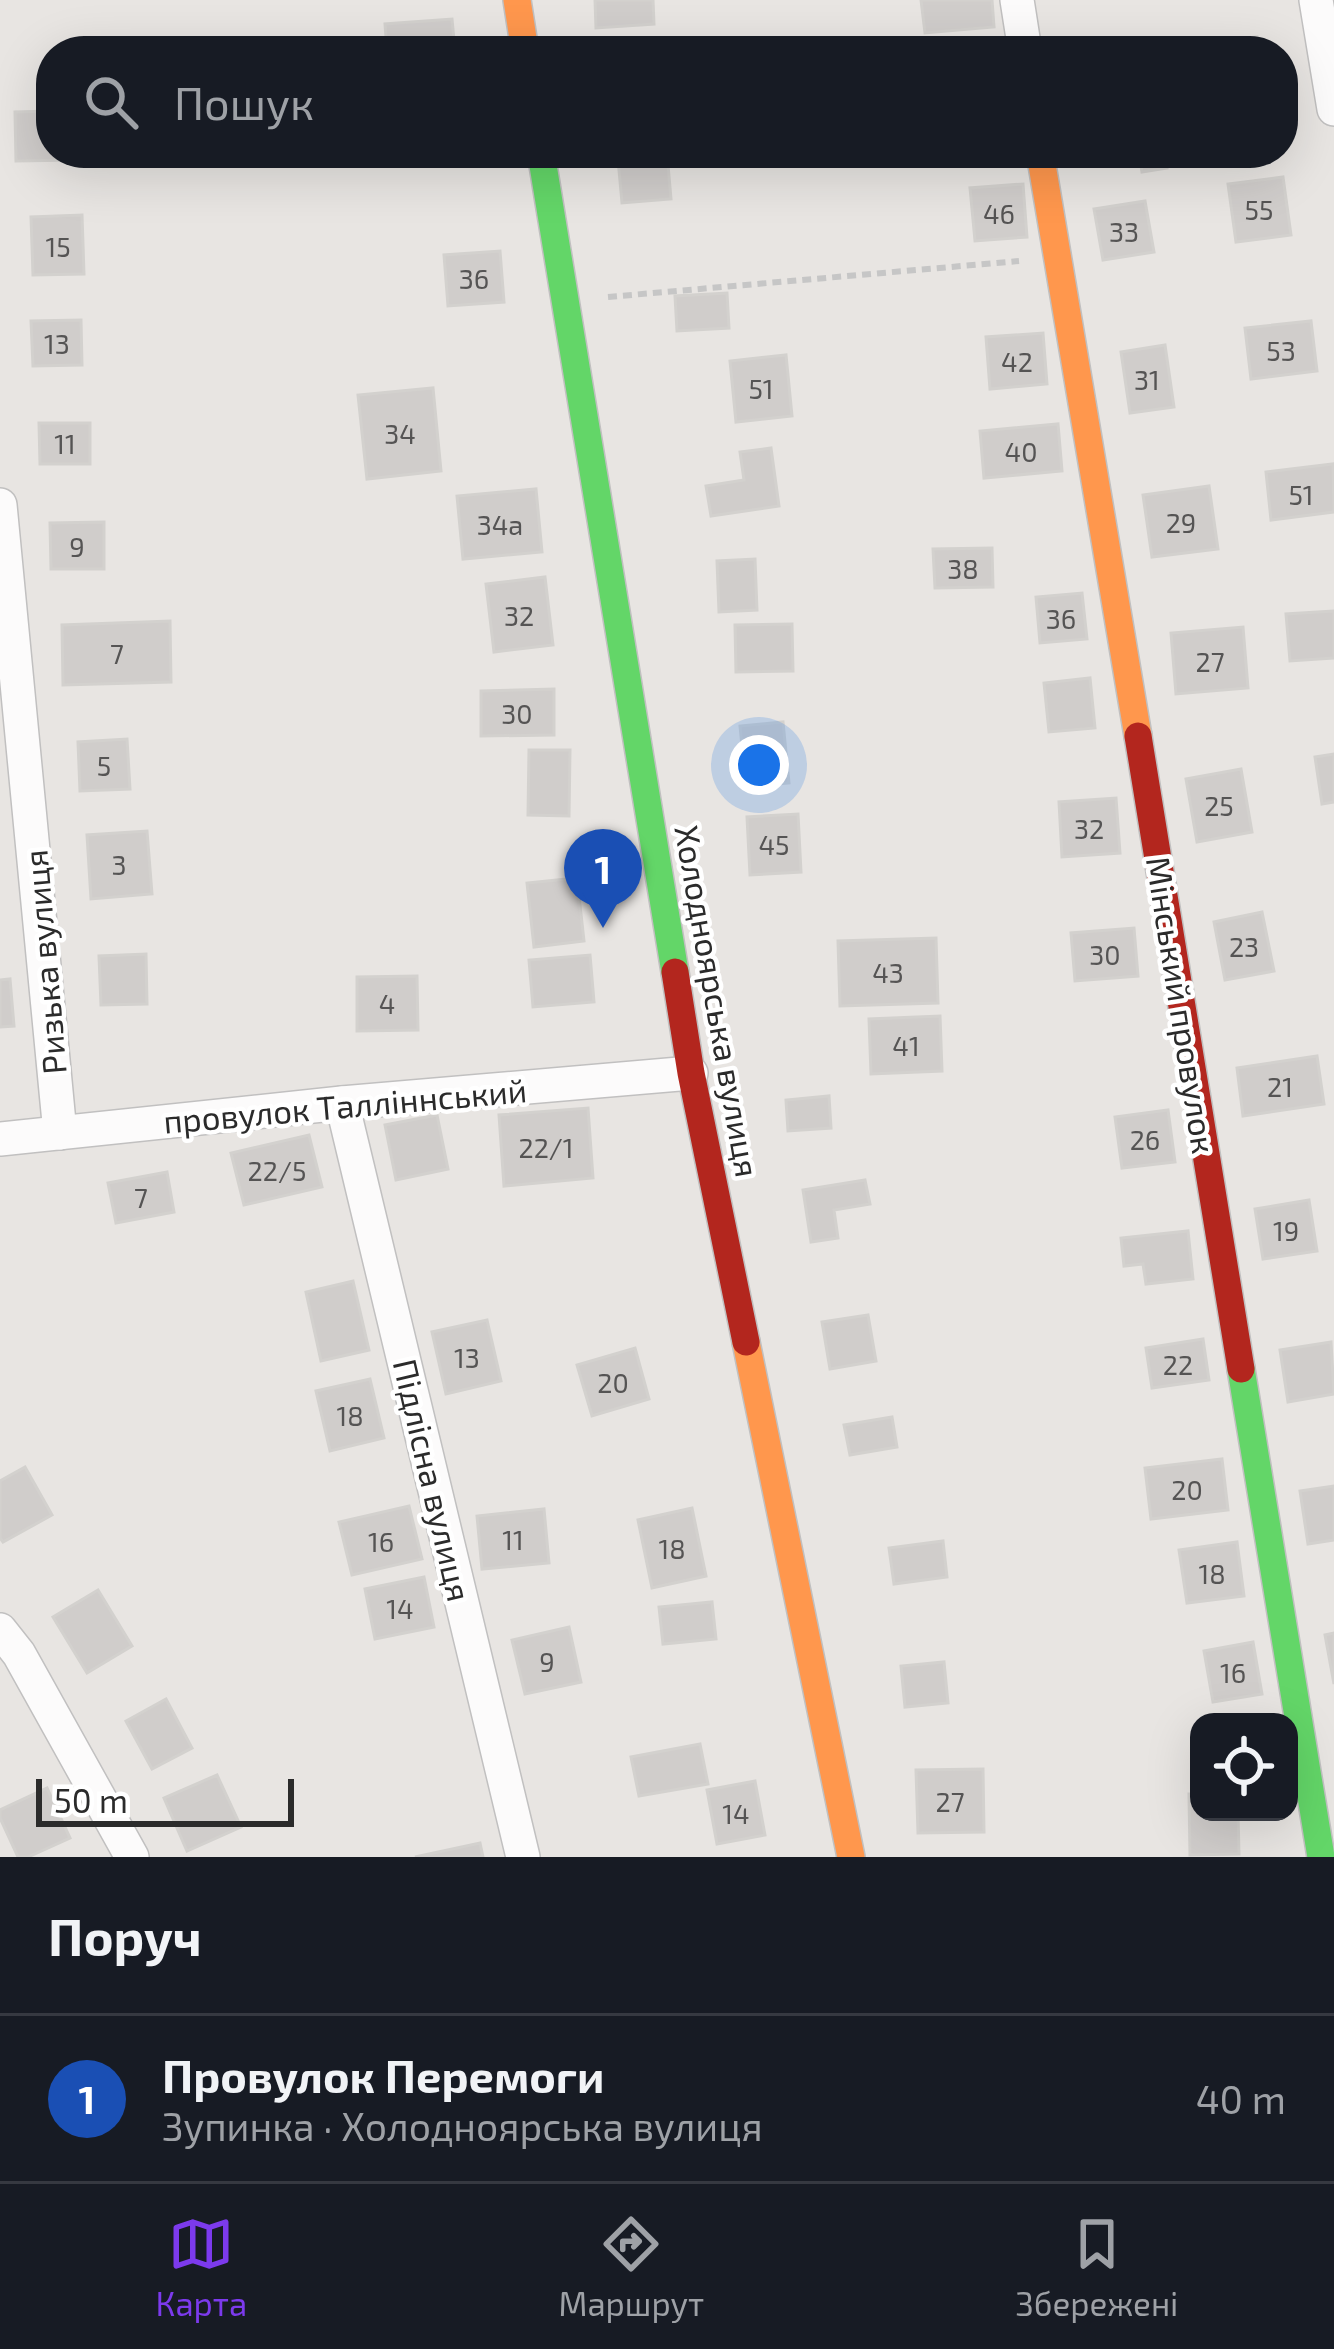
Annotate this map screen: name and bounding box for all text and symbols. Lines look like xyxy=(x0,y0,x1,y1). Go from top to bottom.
search box xyxy=(36,36,1298,168)
icon: search xyxy=(78,69,144,135)
text: Пошук xyxy=(174,75,314,129)
house number: 55 xyxy=(1245,193,1273,225)
house number: 46 xyxy=(983,197,1015,229)
house number: 33 xyxy=(1109,215,1139,247)
house number: 15 xyxy=(45,230,71,262)
house number: 36 xyxy=(459,262,489,294)
house number: 13 xyxy=(44,327,70,359)
house number: 53 xyxy=(1266,334,1296,366)
house number: 42 xyxy=(1001,345,1033,377)
house number: 31 xyxy=(1134,363,1160,395)
house number: 51 xyxy=(748,372,774,404)
house number: 34 xyxy=(384,417,416,449)
house number: 11 xyxy=(54,427,76,459)
house number: 40 xyxy=(1005,435,1037,467)
house number: 51 xyxy=(1288,478,1314,510)
house number: 29 xyxy=(1166,506,1196,538)
house number: 34а xyxy=(477,508,523,540)
house number: 9 xyxy=(69,530,85,562)
house number: 38 xyxy=(947,552,979,584)
house number: 32 xyxy=(504,599,534,631)
house number: 36 xyxy=(1046,602,1076,634)
house number: 7 xyxy=(110,637,124,669)
house number: 27 xyxy=(1196,645,1225,677)
house number: 30 xyxy=(501,697,533,729)
your location xyxy=(729,735,789,795)
house number: 5 xyxy=(97,749,111,781)
house number: 25 xyxy=(1204,789,1234,821)
house number: 32 xyxy=(1074,812,1104,844)
street label: Холодноярська вулиця xyxy=(666,822,769,1180)
house number: 45 xyxy=(758,828,790,860)
pin: 1 xyxy=(564,829,642,928)
street label: Ризька вулиця xyxy=(14,848,75,1076)
house number: 3 xyxy=(111,848,127,880)
street label: Мінський провулок xyxy=(1138,854,1225,1157)
house number: 23 xyxy=(1229,930,1259,962)
house number: 30 xyxy=(1089,938,1121,970)
house number: 43 xyxy=(872,956,904,988)
house number: 4 xyxy=(379,987,395,1019)
house number: 41 xyxy=(892,1029,920,1061)
street label: провулок Талліннський xyxy=(162,1069,529,1142)
house number: 21 xyxy=(1267,1070,1293,1102)
house number: 26 xyxy=(1130,1123,1160,1155)
house number: 22/1 xyxy=(518,1131,574,1163)
house number: 22/5 xyxy=(248,1154,306,1186)
house number: 7 xyxy=(134,1181,148,1213)
house number: 19 xyxy=(1273,1214,1299,1246)
house number: 13 xyxy=(454,1341,480,1373)
house number: 22 xyxy=(1163,1348,1193,1380)
street label: Підлісна вулиця xyxy=(385,1355,480,1605)
house number: 20 xyxy=(597,1366,629,1398)
house number: 18 xyxy=(336,1399,364,1431)
house number: 20 xyxy=(1171,1473,1203,1505)
house number: 11 xyxy=(502,1523,524,1555)
house number: 16 xyxy=(368,1525,394,1557)
house number: 18 xyxy=(658,1532,686,1564)
house number: 18 xyxy=(1198,1557,1226,1589)
house number: 14 xyxy=(386,1592,414,1624)
house number: 9 xyxy=(539,1645,555,1677)
house number: 16 xyxy=(1220,1656,1246,1688)
map controls xyxy=(1190,1713,1298,1821)
button: locate xyxy=(1190,1713,1298,1821)
scale bar xyxy=(36,1773,294,1826)
text: 50 m xyxy=(54,1780,128,1820)
house number: 27 xyxy=(936,1785,965,1817)
house number: 14 xyxy=(722,1797,750,1829)
text: Поруч xyxy=(48,1905,202,1966)
text: Провулок Перемоги xyxy=(162,2048,604,2102)
text: 1 xyxy=(79,2075,95,2122)
text: 40 m xyxy=(1196,2075,1286,2122)
text: Зупинка · Холодноярська вулиця xyxy=(162,2102,763,2149)
tab: Карта xyxy=(156,2211,247,2323)
tab: Маршрут xyxy=(558,2211,704,2323)
tab: Збережені xyxy=(1015,2211,1178,2323)

